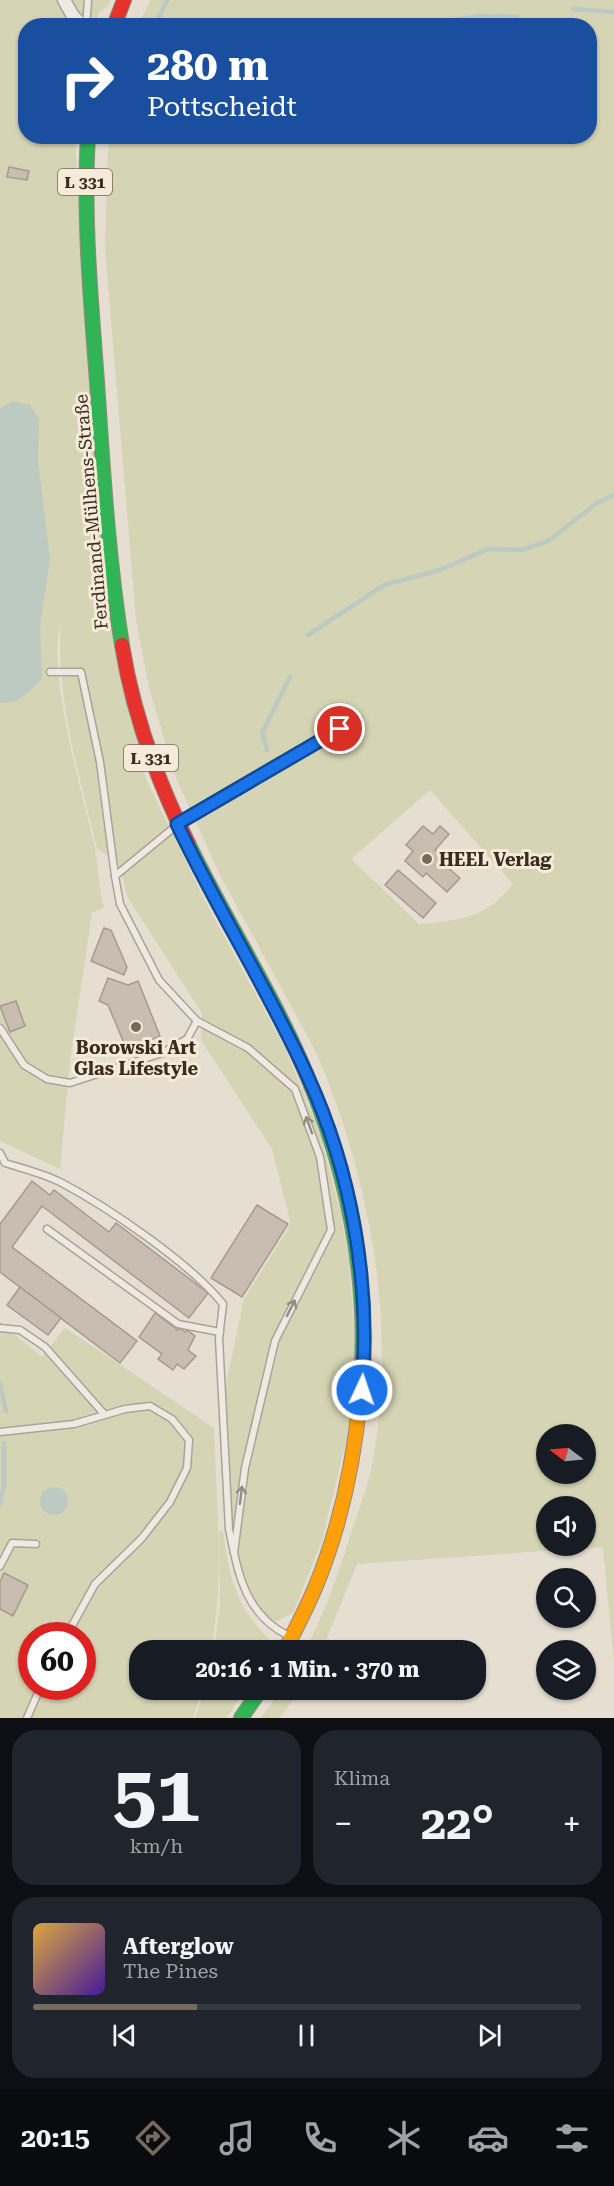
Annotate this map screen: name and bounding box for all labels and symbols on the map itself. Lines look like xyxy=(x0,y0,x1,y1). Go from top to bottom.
road number: L 331 xyxy=(58,169,112,195)
street label: Ferdinand-Mülhens-Straße xyxy=(70,393,112,631)
pin xyxy=(314,703,365,754)
road number: L 331 xyxy=(124,745,178,771)
place label: HEEL Verlag xyxy=(439,849,552,870)
marker: HEEL Verlag xyxy=(420,852,434,866)
marker: Borowski Art Glas Lifestyle xyxy=(129,1020,143,1034)
place label: Borowski Art Glas Lifestyle xyxy=(74,1037,198,1079)
one-way arrow xyxy=(302,1116,313,1135)
one-way arrow xyxy=(286,1299,298,1317)
position arrow xyxy=(330,1358,394,1422)
north arrow xyxy=(536,1424,596,1484)
one-way arrow xyxy=(236,1486,247,1506)
speed limit sign: 60 xyxy=(18,1622,96,1700)

